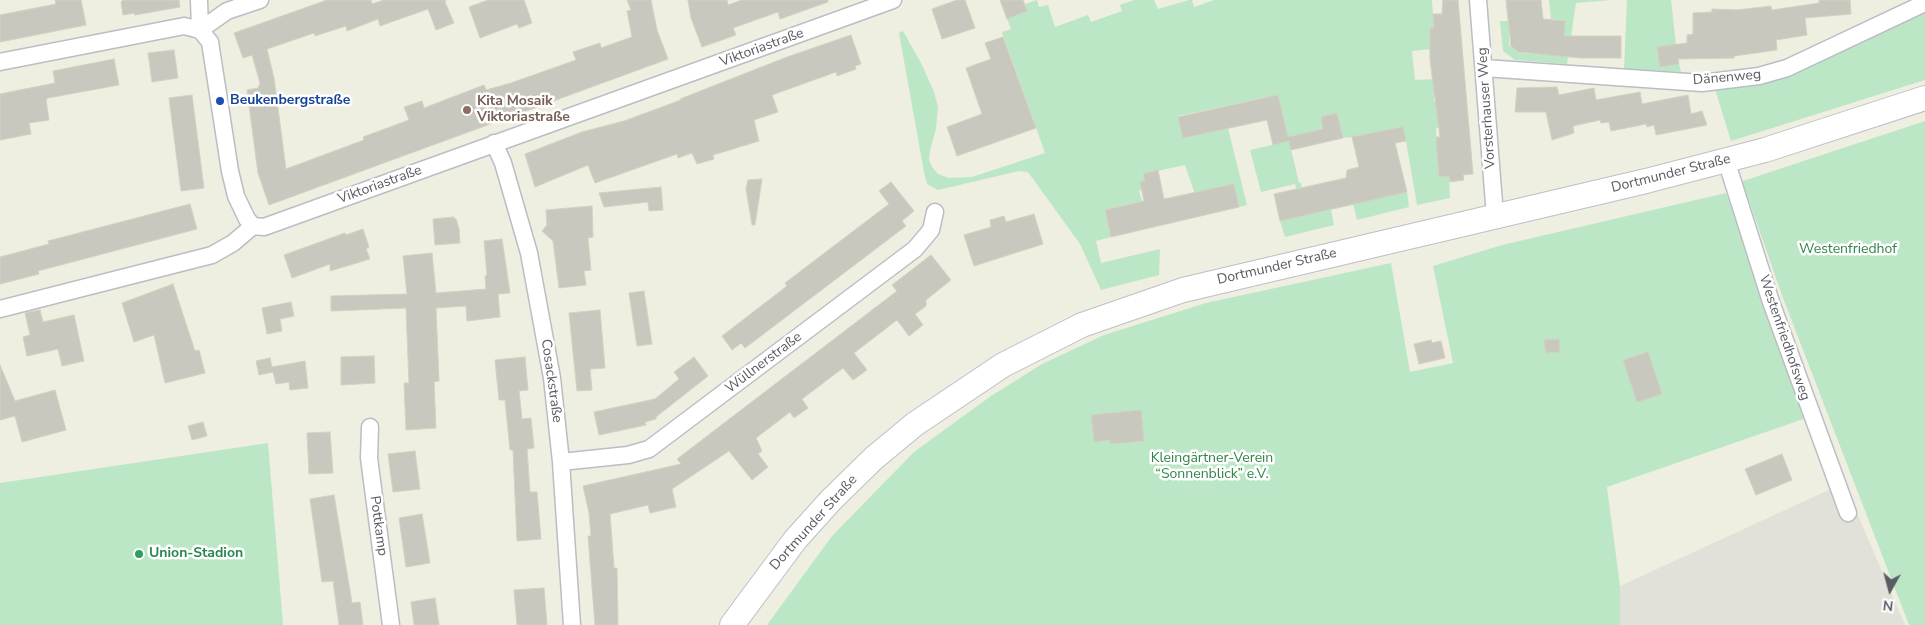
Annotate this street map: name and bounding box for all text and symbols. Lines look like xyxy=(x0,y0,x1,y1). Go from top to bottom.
street label: Viktoriastraße xyxy=(718,25,806,71)
street label: Vorsterhauser Weg xyxy=(1474,47,1500,169)
street label: Dänenweg xyxy=(1692,67,1762,89)
place label: Beukenbergstraße xyxy=(230,93,350,109)
place label: Kita Mosaik Viktoriastraße xyxy=(477,94,570,126)
marker: Beukenbergstraße xyxy=(214,95,226,107)
marker: Kita Mosaik Viktoriastraße xyxy=(461,104,473,116)
street label: Dortmunder Straße xyxy=(1610,151,1732,197)
street label: Viktoriastraße xyxy=(336,162,424,208)
park label: Westenfriedhof xyxy=(1799,242,1897,258)
street label: Dortmunder Straße xyxy=(1215,245,1339,289)
street label: Westenfriedhofsweg xyxy=(1755,273,1813,403)
street label: Wüllnerstraße xyxy=(723,329,805,397)
street label: Cosackstraße xyxy=(537,338,565,424)
park label: Kleingärtner-Verein “Sonnenblick” e.V. xyxy=(1151,451,1273,484)
street label: Dortmunder Straße xyxy=(767,472,861,574)
street label: Pottkamp xyxy=(365,495,391,557)
place label: Union-Stadion xyxy=(149,546,243,562)
marker: Union-Stadion xyxy=(133,548,145,560)
north arrow xyxy=(1865,565,1915,615)
text: N xyxy=(1882,595,1894,615)

